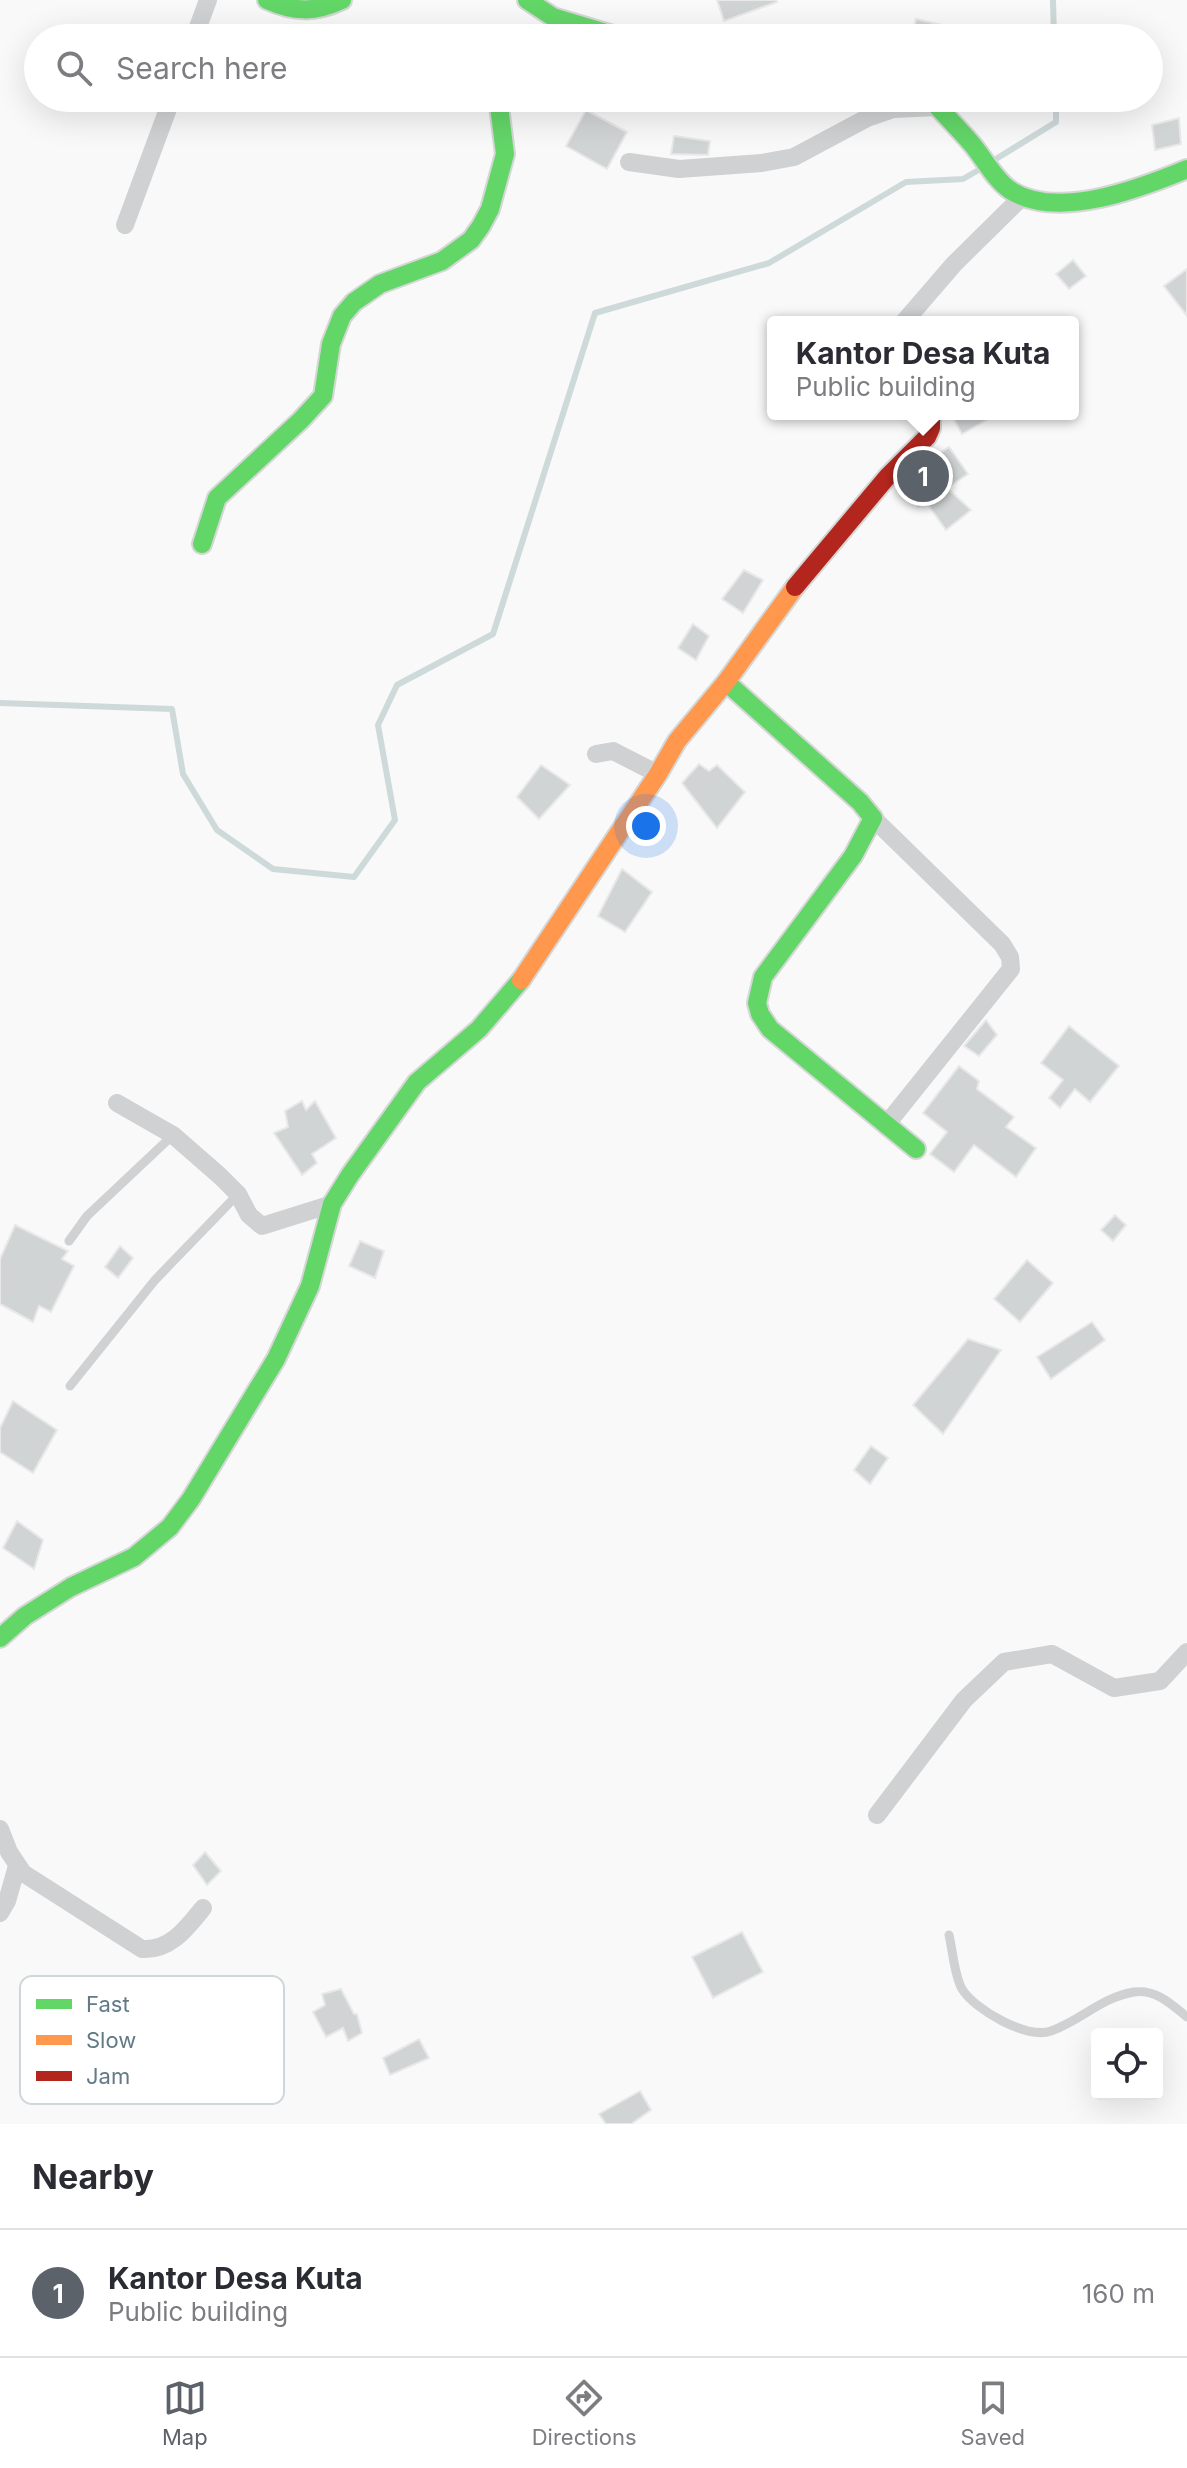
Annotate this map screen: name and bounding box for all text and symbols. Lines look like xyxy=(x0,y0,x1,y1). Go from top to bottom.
search box xyxy=(24,24,1163,112)
icon: search xyxy=(52,46,96,90)
text: Search here xyxy=(116,50,288,86)
popup xyxy=(767,316,1079,420)
text: Kantor Desa Kuta xyxy=(796,335,1050,371)
text: Public building xyxy=(796,371,976,402)
pin: 1 xyxy=(897,446,949,506)
your location xyxy=(626,806,666,846)
legend xyxy=(20,1976,284,2104)
text: Fast xyxy=(86,1991,130,2017)
text: Slow xyxy=(86,2027,136,2053)
map controls xyxy=(1091,2028,1163,2100)
button: locate xyxy=(1091,2028,1163,2100)
text: Jam xyxy=(86,2063,130,2089)
text: Nearby xyxy=(32,2156,154,2197)
text: Kantor Desa Kuta xyxy=(108,2260,363,2296)
text: 1 xyxy=(52,2278,64,2309)
text: 160 m xyxy=(1082,2278,1155,2309)
text: Public building xyxy=(108,2296,288,2327)
tab: Map xyxy=(162,2376,208,2450)
tab: Directions xyxy=(532,2376,637,2450)
tab: Saved xyxy=(961,2376,1025,2450)

